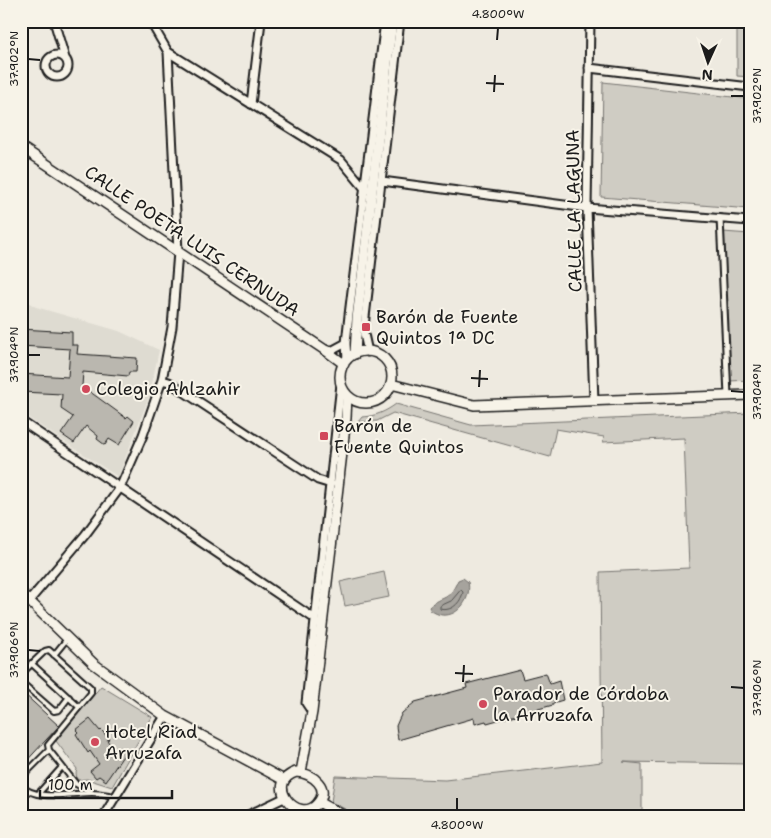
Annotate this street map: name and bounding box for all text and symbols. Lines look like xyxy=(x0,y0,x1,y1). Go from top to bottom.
text: 4.800°W xyxy=(471,6,525,22)
text: 37.902°N xyxy=(6,31,22,87)
north arrow xyxy=(684,38,734,88)
text: N xyxy=(701,66,713,84)
text: 37.902°N xyxy=(749,68,765,124)
street label: CALLE LA LAGUNA xyxy=(561,129,587,293)
street label: CALLE POETA LUIS CERNUDA xyxy=(80,160,304,322)
place label: Barón de Fuente Quintos 1ª DC xyxy=(376,305,519,350)
marker: Barón de Fuente Quintos 1ª DC xyxy=(360,321,372,333)
text: 37.904°N xyxy=(6,327,22,383)
text: 37.904°N xyxy=(749,364,765,420)
place label: Colegio Ahlzahir xyxy=(96,377,241,401)
marker: Colegio Ahlzahir xyxy=(80,383,92,395)
place label: Barón de Fuente Quintos xyxy=(334,414,464,459)
marker: Barón de Fuente Quintos xyxy=(318,430,330,442)
text: 37.906°N xyxy=(6,622,22,678)
text: 37.906°N xyxy=(749,660,765,716)
place label: Parador de Córdoba la Arruzafa xyxy=(493,682,669,727)
marker: Parador de Córdoba la Arruzafa xyxy=(477,698,489,710)
place label: Hotel Riad Arruzafa xyxy=(105,720,197,765)
marker: Hotel Riad Arruzafa xyxy=(89,736,101,748)
scale bar xyxy=(40,768,172,800)
text: 100 m xyxy=(48,775,93,795)
text: 4.800°W xyxy=(430,817,484,833)

